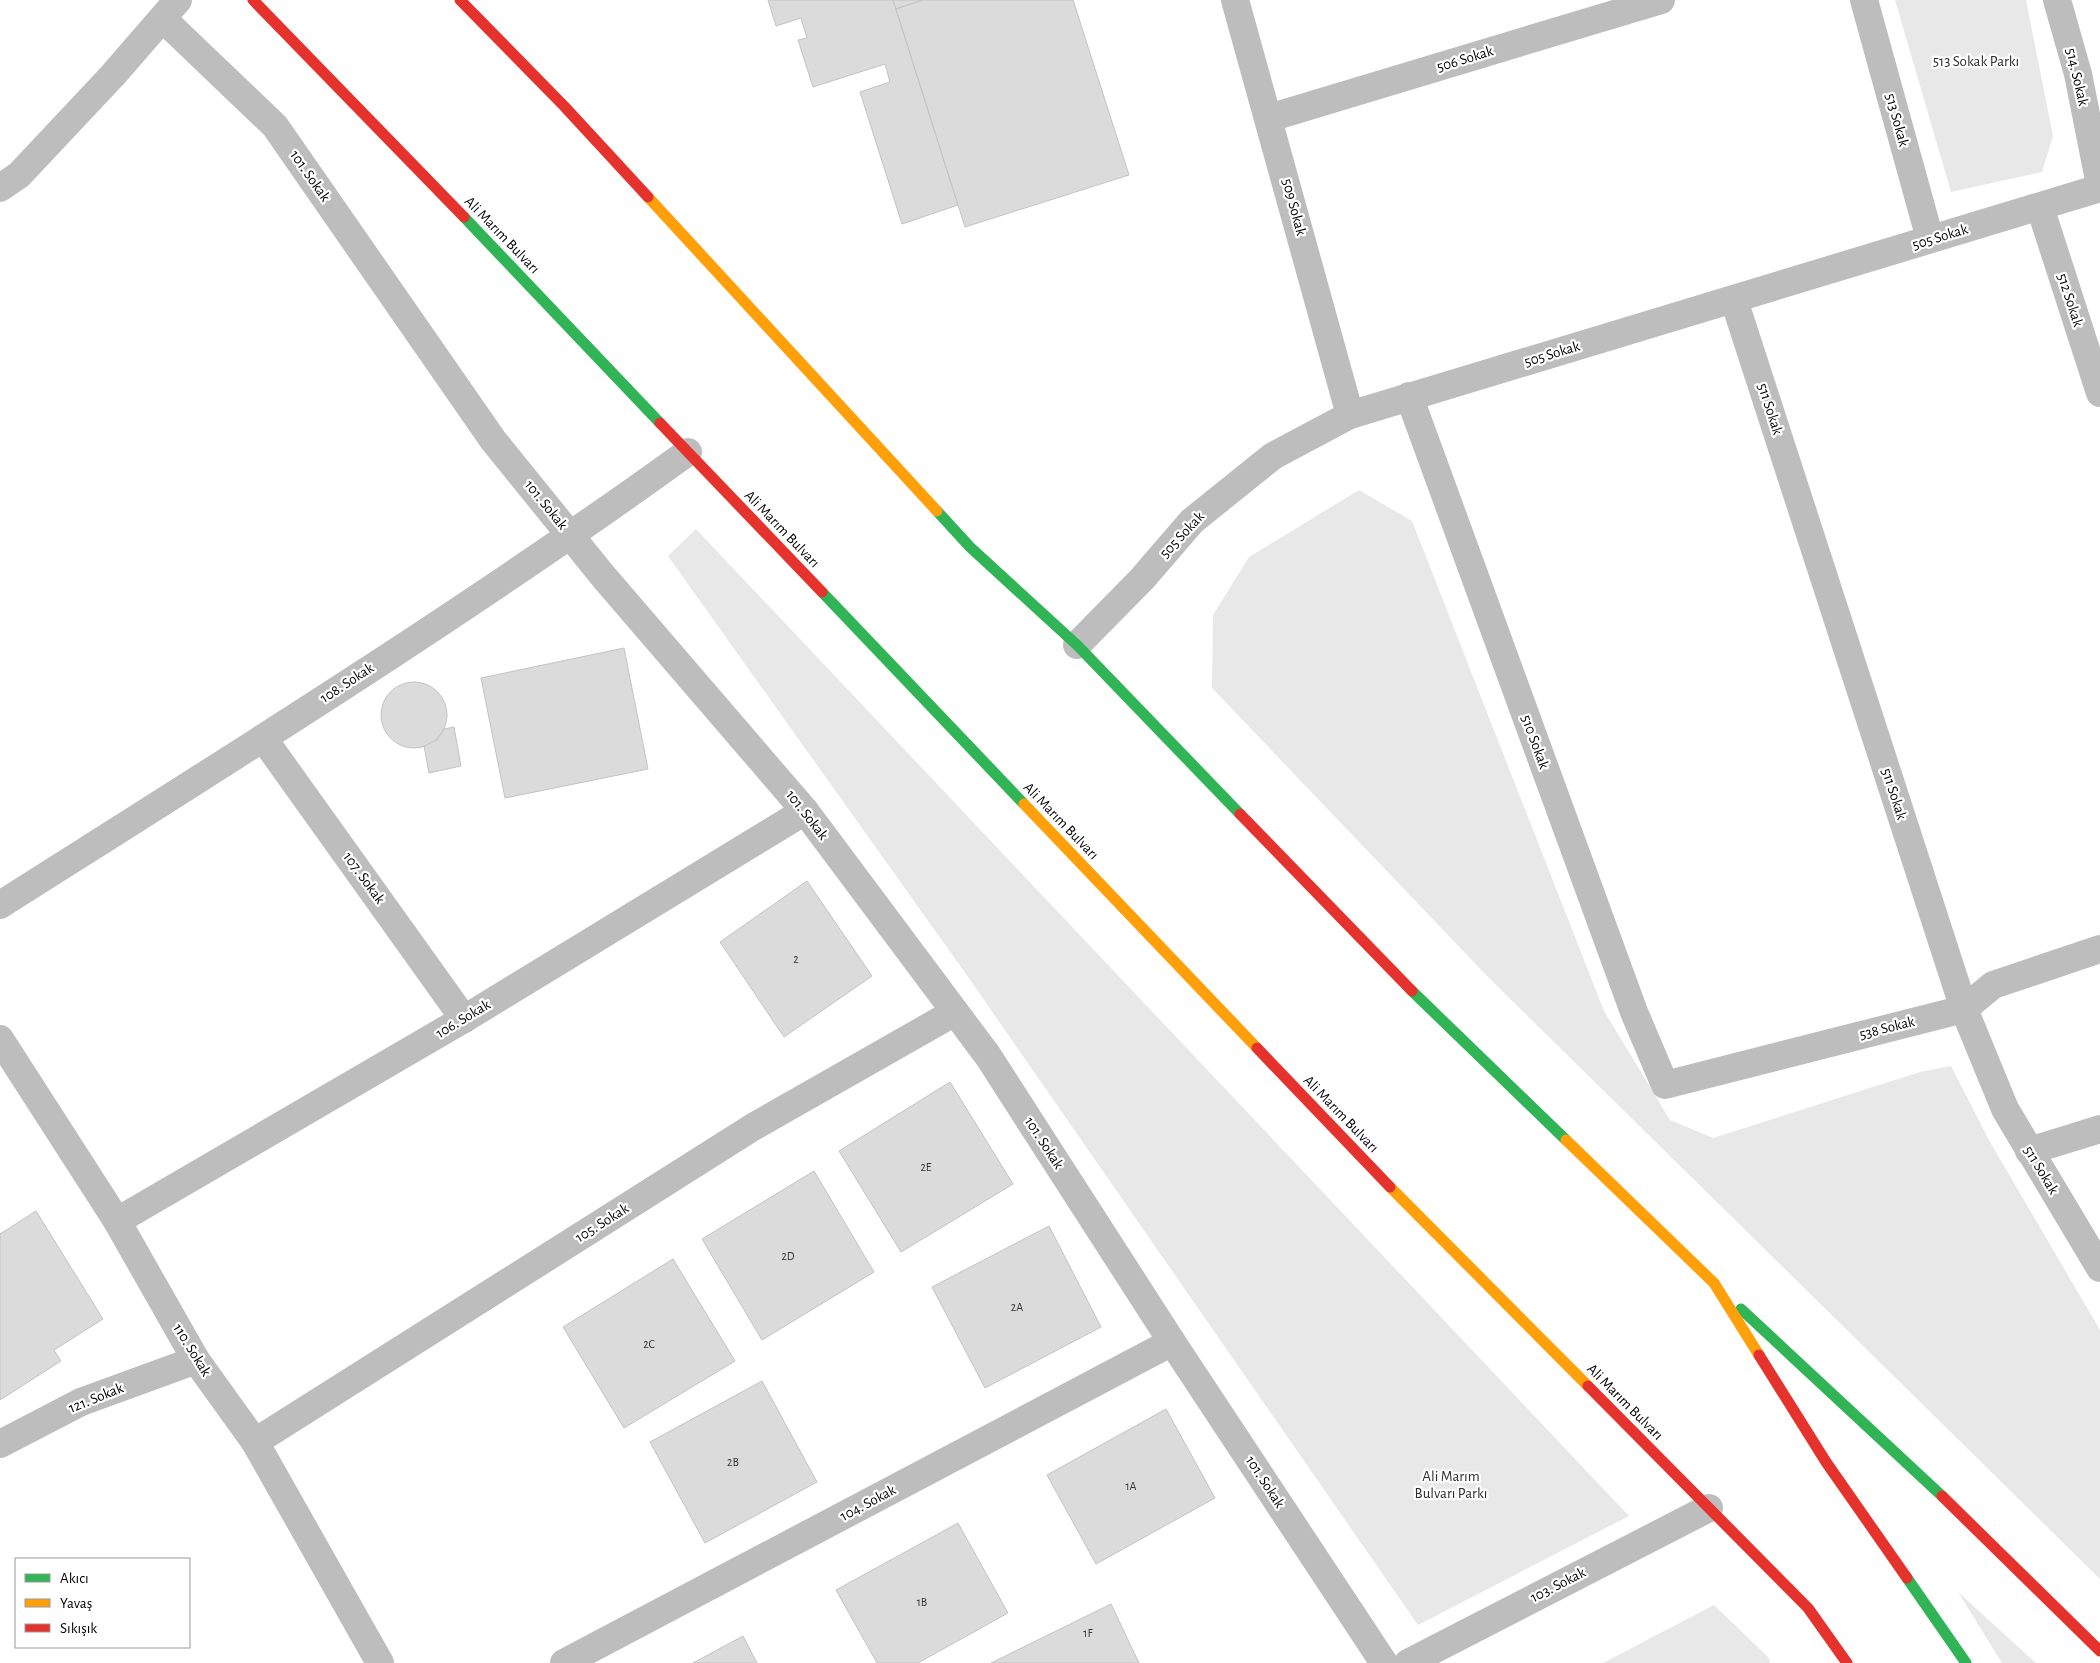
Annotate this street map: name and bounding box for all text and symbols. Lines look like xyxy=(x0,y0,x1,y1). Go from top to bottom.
street label: 506 Sokak xyxy=(1435,43,1495,75)
street label: 514. Sokak xyxy=(2063,47,2091,108)
park label: 513 Sokak Parkı xyxy=(1933,54,2019,69)
street label: 513 Sokak xyxy=(1883,92,1911,148)
street label: 101. Sokak xyxy=(287,148,333,204)
street label: 509 Sokak xyxy=(1279,177,1309,237)
street label: Ali Marım Bulvarı xyxy=(462,194,542,276)
street label: 505 Sokak xyxy=(1910,221,1970,253)
street label: 512 Sokak xyxy=(2054,271,2086,329)
street label: 505 Sokak xyxy=(1522,338,1582,370)
street label: 511 Sokak xyxy=(1755,381,1785,437)
street label: 101. Sokak xyxy=(522,478,570,533)
street label: Ali Marım Bulvarı xyxy=(742,488,822,570)
street label: 505 Sokak xyxy=(1157,509,1207,561)
street label: 108. Sokak xyxy=(318,660,377,706)
street label: 510 Sokak xyxy=(1518,713,1552,771)
street label: 511 Sokak xyxy=(1879,766,1909,822)
street label: Ali Marım Bulvarı xyxy=(1021,780,1101,862)
street label: 101. Sokak xyxy=(783,787,831,843)
street label: 107. Sokak xyxy=(340,849,388,907)
house number: 2 xyxy=(793,953,799,965)
street label: 106. Sokak xyxy=(433,997,493,1041)
street label: 538 Sokak xyxy=(1858,1014,1916,1042)
street label: Ali Marım Bulvarı xyxy=(1301,1073,1381,1155)
street label: 101. Sokak xyxy=(1022,1114,1066,1172)
street label: 511 Sokak xyxy=(2021,1143,2061,1197)
house number: 2E xyxy=(920,1161,932,1173)
street label: 105. Sokak xyxy=(573,1201,631,1245)
house number: 2D xyxy=(781,1250,795,1262)
house number: 2A xyxy=(1011,1301,1023,1313)
street label: 110. Sokak xyxy=(170,1321,214,1379)
house number: 2C xyxy=(643,1338,655,1350)
street label: Ali Marım Bulvarı xyxy=(1584,1361,1666,1443)
street label: 121. Sokak xyxy=(67,1380,126,1416)
street label: 101. Sokak xyxy=(1243,1453,1287,1511)
house number: 2B xyxy=(727,1456,739,1468)
park label: Ali Marım Bulvarı Parkı xyxy=(1415,1469,1487,1501)
house number: 1A xyxy=(1125,1480,1137,1492)
street label: 104. Sokak xyxy=(838,1482,898,1524)
legend xyxy=(15,1558,190,1648)
street label: 103. Sokak xyxy=(1528,1565,1588,1605)
text: Akıcı xyxy=(60,1571,89,1586)
text: Yavaş xyxy=(60,1596,92,1611)
house number: 1B xyxy=(917,1596,927,1608)
text: Sıkışık xyxy=(60,1621,97,1636)
house number: 1F xyxy=(1083,1627,1093,1639)

